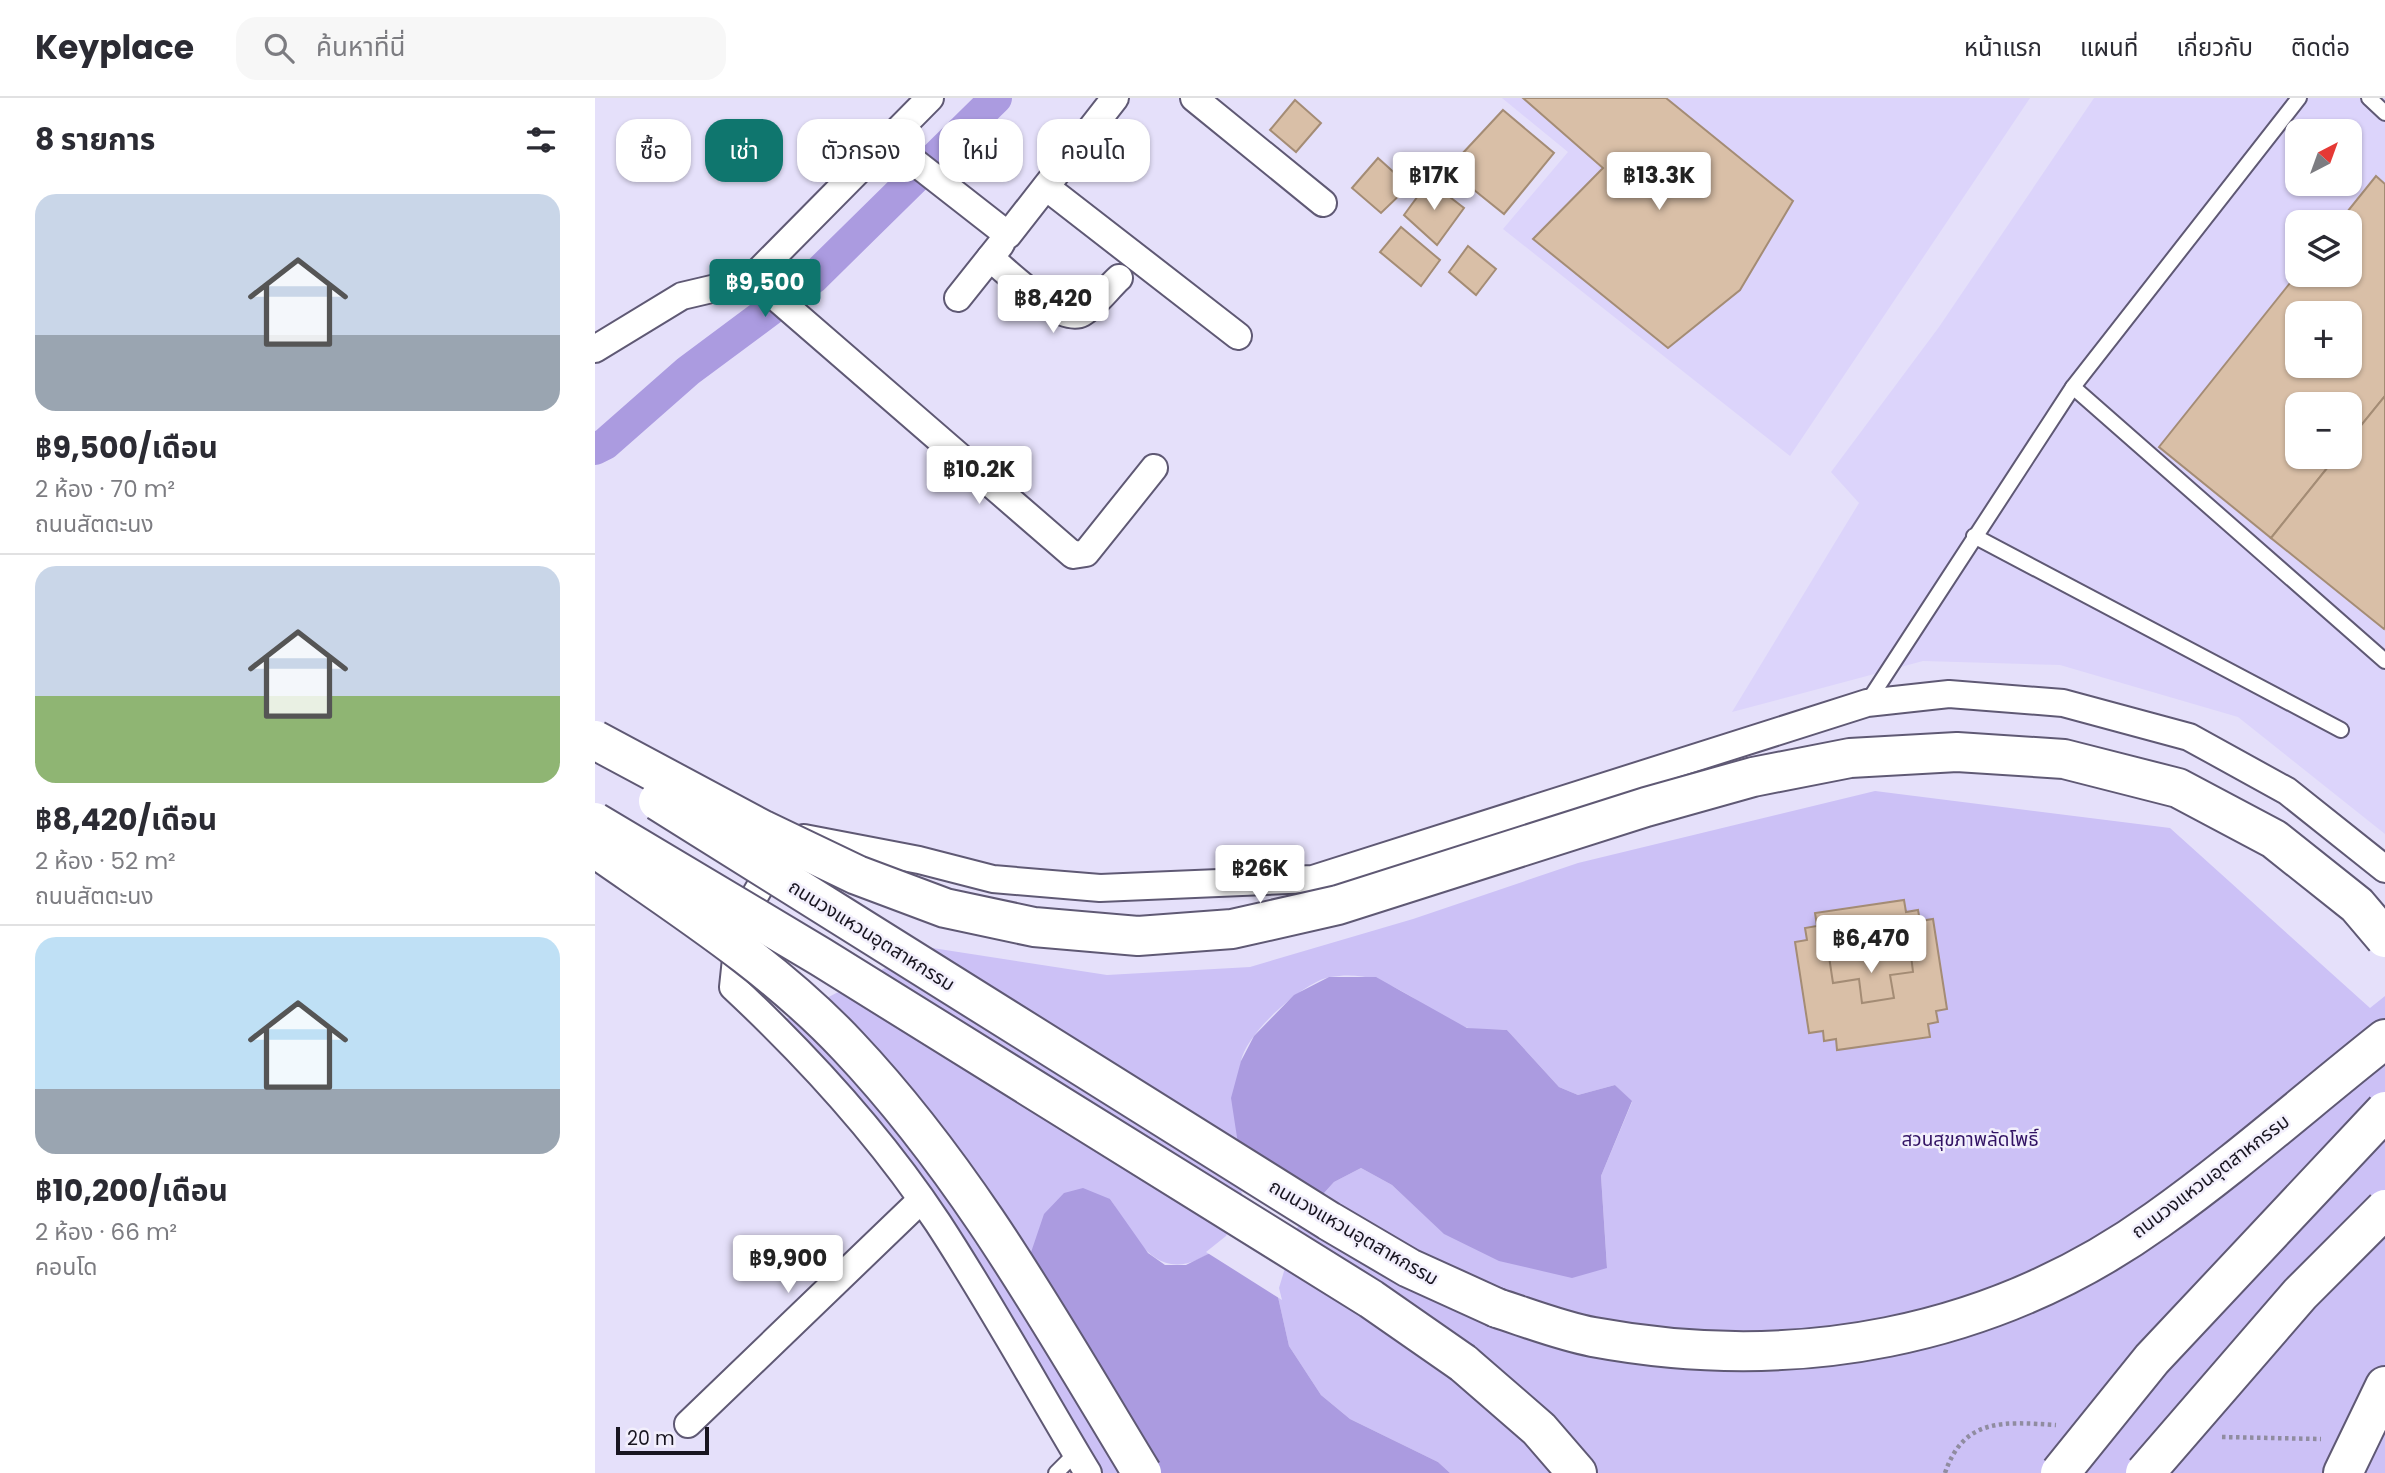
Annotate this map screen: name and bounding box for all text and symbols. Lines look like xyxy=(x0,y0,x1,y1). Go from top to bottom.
search box xyxy=(236,17,726,80)
text: Keyplace xyxy=(35,24,194,71)
icon: search xyxy=(260,29,298,67)
text: ค้นหาที่นี่ xyxy=(316,29,406,65)
text: หน้าแรก xyxy=(1964,31,2042,64)
text: แผนที่ xyxy=(2080,31,2138,64)
text: เกี่ยวกับ xyxy=(2176,31,2253,64)
text: ติดต่อ xyxy=(2291,31,2350,64)
text: 8 รายการ xyxy=(35,118,155,161)
chip: ซื้อ xyxy=(616,119,691,182)
chip: เช่า xyxy=(705,119,783,182)
chip: ตัวกรอง xyxy=(797,119,925,182)
chip: ใหม่ xyxy=(939,119,1023,182)
chip: คอนโด xyxy=(1037,119,1150,182)
north arrow xyxy=(2285,119,2363,196)
map controls xyxy=(2285,119,2362,469)
icon: filters xyxy=(522,121,560,159)
pin: ฿17K xyxy=(1393,152,1475,212)
pin: ฿13.3K xyxy=(1602,152,1716,212)
text: ฿17K xyxy=(1409,159,1459,191)
text: ฿13.3K xyxy=(1623,159,1695,191)
button: layers xyxy=(2285,210,2362,287)
icon: home xyxy=(235,239,361,365)
pin: ฿9,500 xyxy=(708,260,822,319)
text: ฿9,500 xyxy=(725,266,805,298)
pin: ฿8,420 xyxy=(996,275,1110,335)
text: ฿8,420 xyxy=(1014,282,1092,314)
button: + xyxy=(2285,301,2362,378)
button: − xyxy=(2285,392,2362,469)
text: ฿9,500/เดือน xyxy=(35,426,218,469)
pin: ฿10.2K xyxy=(922,446,1036,506)
text: ฿10.2K xyxy=(943,453,1015,485)
text: 2 ห้อง · 70 m² xyxy=(35,473,175,505)
text: ถนนสัตตะนง xyxy=(35,508,154,540)
icon: home xyxy=(235,611,361,737)
text: ฿8,420/เดือน xyxy=(35,798,217,841)
text: 2 ห้อง · 52 m² xyxy=(35,845,176,877)
pin: ฿26K xyxy=(1219,846,1301,905)
text: ฿26K xyxy=(1231,852,1289,884)
street label: ถนนวงแหวนอุตสาหกรรม xyxy=(783,873,960,998)
text: ถนนสัตตะนง xyxy=(35,880,154,912)
pin: ฿6,470 xyxy=(1814,916,1928,975)
text: ฿6,470 xyxy=(1832,922,1910,954)
icon: home xyxy=(235,982,361,1108)
street label: ถนนวงแหวนอุตสาหกรรม xyxy=(2126,1108,2295,1245)
park label: สวนสุขภาพลัดโพธิ์ xyxy=(1901,1126,2039,1153)
text: ฿10,200/เดือน xyxy=(35,1169,228,1212)
street label: ถนนวงแหวนอุตสาหกรรม xyxy=(1264,1173,1443,1292)
text: 2 ห้อง · 66 m² xyxy=(35,1216,177,1248)
pin: ฿9,900 xyxy=(731,1236,845,1295)
text: ฿9,900 xyxy=(749,1242,827,1274)
text: คอนโด xyxy=(35,1251,97,1283)
scale bar xyxy=(616,1424,709,1456)
text: 20 m xyxy=(627,1425,675,1452)

